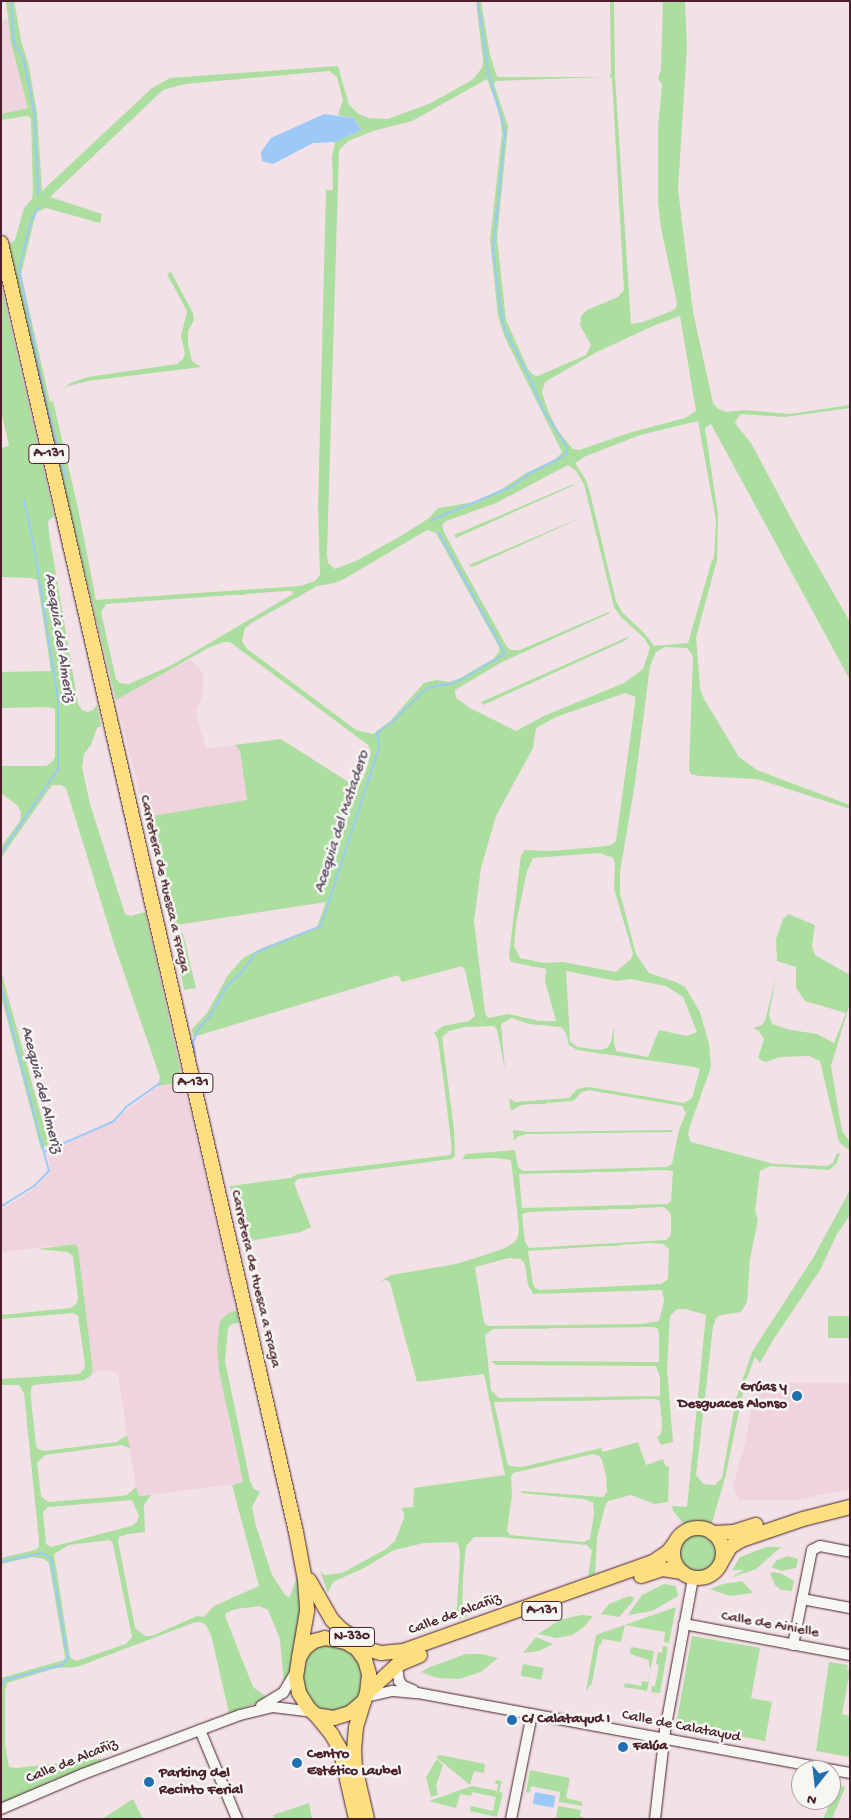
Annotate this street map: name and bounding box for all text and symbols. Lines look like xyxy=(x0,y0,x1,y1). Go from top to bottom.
road number: A-131 xyxy=(28,442,70,466)
water label: Acequia del Almeriz xyxy=(38,572,78,704)
water label: Acequia del Matadero xyxy=(311,749,375,895)
street label: Carretera de Huesca a Fraga xyxy=(135,793,193,975)
water label: Acequia del Almeriz xyxy=(15,1025,65,1155)
road number: A-131 xyxy=(172,1072,214,1094)
street label: Carretera de Huesca a Fraga xyxy=(226,1188,284,1370)
place label: Grúas y Desguaces Alonso xyxy=(678,1378,787,1413)
marker: Grúas y Desguaces Alonso xyxy=(791,1390,803,1402)
street label: Calle de Alcañiz xyxy=(406,1590,504,1640)
road number: A-131 xyxy=(521,1600,563,1622)
street label: Calle de Ainielle xyxy=(720,1608,820,1642)
road number: N-330 xyxy=(328,1625,376,1648)
street label: Calle de Calatayud xyxy=(620,1707,742,1747)
place label: C/ Calatayud I xyxy=(522,1711,610,1729)
marker: C/ Calatayud I xyxy=(506,1714,518,1726)
street label: Calle de Alcañiz xyxy=(24,1735,120,1789)
place label: Falúa xyxy=(633,1738,668,1756)
marker: Falúa xyxy=(617,1741,629,1753)
place label: Centro Estético Laubel xyxy=(307,1745,401,1780)
marker: Centro Estético Laubel xyxy=(291,1757,303,1769)
north arrow xyxy=(791,1760,841,1810)
place label: Parking del Recinto Ferial xyxy=(159,1764,243,1799)
marker: Parking del Recinto Ferial xyxy=(143,1776,155,1788)
text: N xyxy=(805,1790,819,1808)

